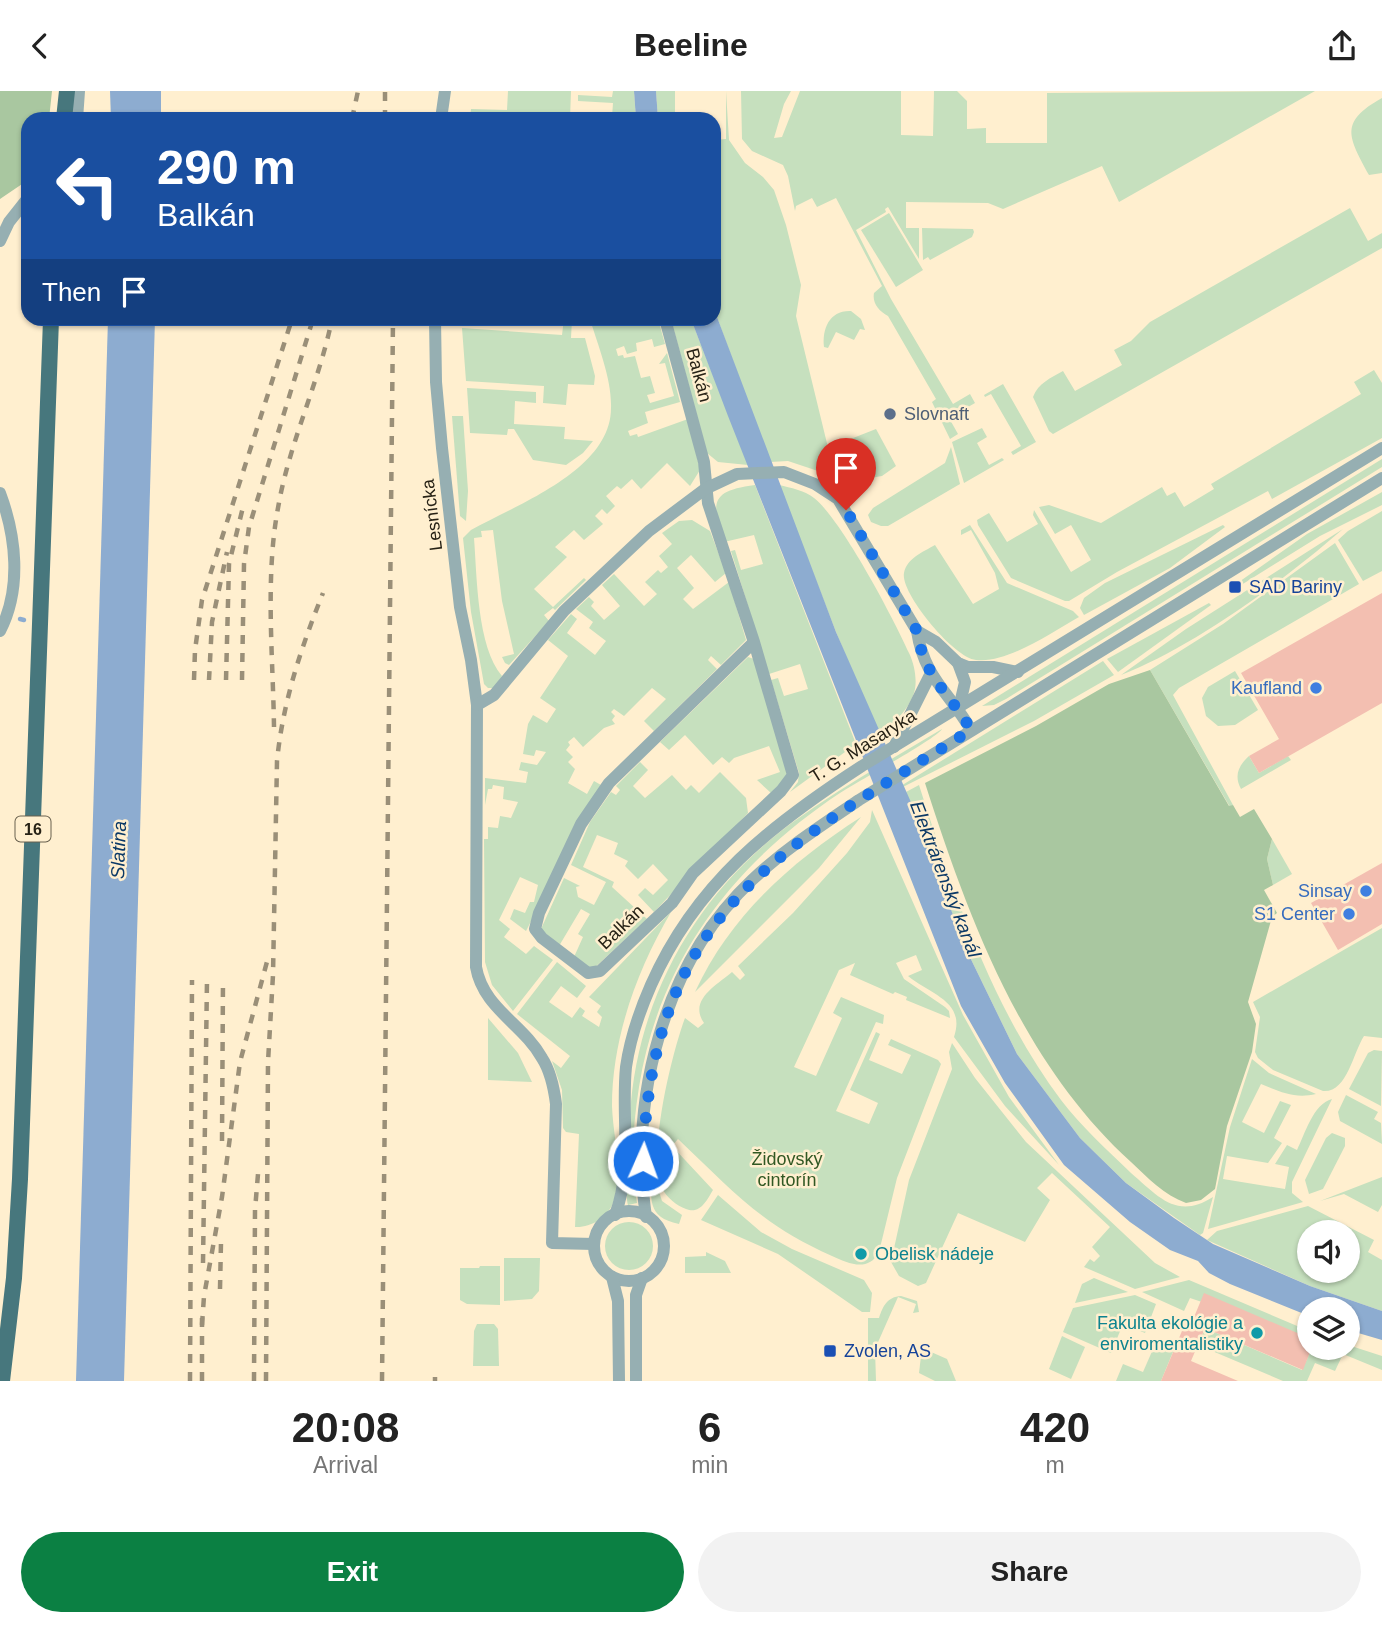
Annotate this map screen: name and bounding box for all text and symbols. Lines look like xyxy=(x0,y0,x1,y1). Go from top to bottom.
icon: back xyxy=(21,27,59,65)
text: Beeline xyxy=(634,27,748,63)
icon: share xyxy=(1323,27,1361,65)
icon: left xyxy=(42,140,133,231)
text: 290 m xyxy=(157,140,296,194)
text: Balkán xyxy=(157,197,255,233)
icon: arrive xyxy=(115,273,153,311)
text: Then xyxy=(42,277,101,307)
street label: Balkán xyxy=(682,346,716,404)
place label: Slovnaft xyxy=(904,404,969,424)
marker: Slovnaft xyxy=(882,406,898,422)
pin xyxy=(816,438,876,510)
icon: arrive xyxy=(827,449,865,487)
street label: Lesnícka xyxy=(418,477,446,552)
place label: SAD Bariny xyxy=(1249,577,1342,597)
marker: SAD Bariny xyxy=(1227,579,1243,595)
place label: Kaufland xyxy=(1231,678,1302,698)
marker: Kaufland xyxy=(1308,680,1324,696)
street label: T. G. Masaryka xyxy=(806,705,920,787)
water label: Elektrárenský kanál xyxy=(906,798,985,961)
road number: 16 xyxy=(16,817,50,841)
water label: Slatina xyxy=(107,821,130,879)
place label: Sinsay xyxy=(1298,881,1352,901)
marker: Sinsay xyxy=(1358,883,1374,899)
street label: Balkán xyxy=(594,901,648,953)
place label: S1 Center xyxy=(1254,904,1335,924)
marker: S1 Center xyxy=(1341,906,1357,922)
position arrow xyxy=(606,1124,680,1198)
park label: Židovský cintorín xyxy=(751,1149,823,1190)
map controls xyxy=(1297,1220,1360,1360)
button: sound xyxy=(1297,1220,1360,1283)
place label: Obelisk nádeje xyxy=(875,1244,994,1264)
marker: Obelisk nádeje xyxy=(853,1246,869,1262)
button: layers xyxy=(1297,1297,1360,1360)
place label: Fakulta ekológie a enviromentalistiky xyxy=(1097,1313,1244,1354)
marker: Fakulta ekológie a enviromentalistiky xyxy=(1249,1325,1265,1341)
place label: Zvolen, AS xyxy=(844,1341,931,1361)
marker: Zvolen, AS xyxy=(822,1343,838,1359)
text: 20:08 xyxy=(292,1404,399,1451)
text: 6 xyxy=(698,1404,721,1451)
text: 420 xyxy=(1020,1404,1090,1451)
text: Arrival xyxy=(313,1452,378,1478)
text: min xyxy=(691,1452,728,1478)
text: m xyxy=(1046,1452,1065,1478)
button: Exit xyxy=(21,1532,684,1612)
button: Share xyxy=(698,1532,1361,1612)

